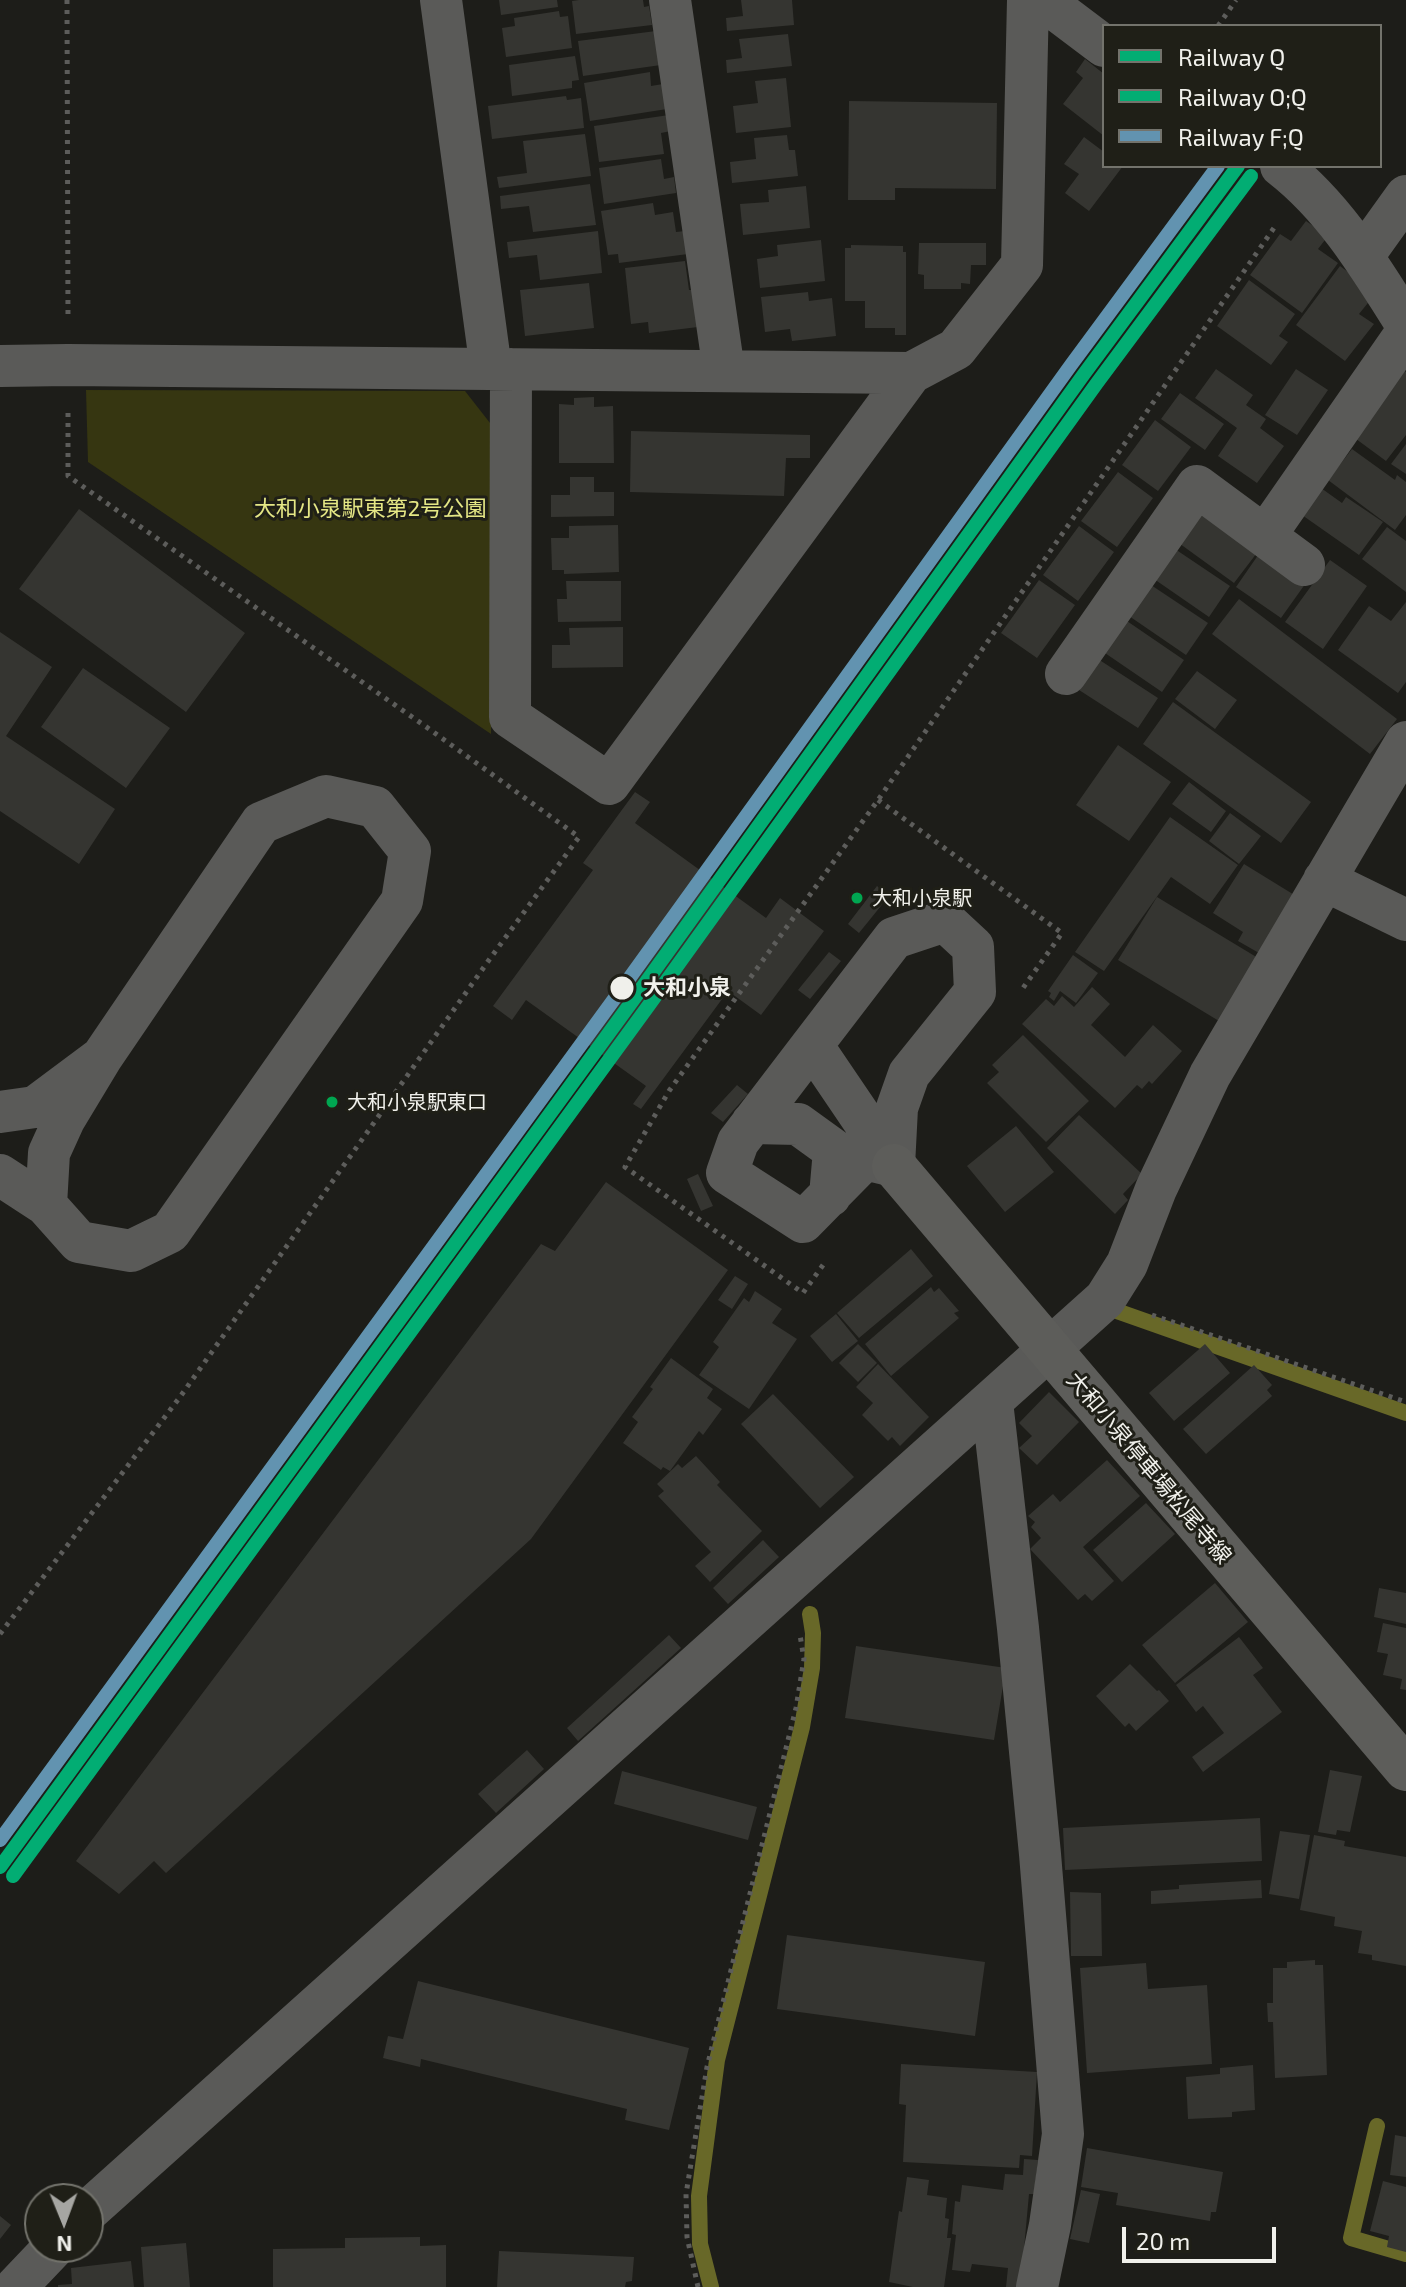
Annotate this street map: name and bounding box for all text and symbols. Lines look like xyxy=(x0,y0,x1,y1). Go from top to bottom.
legend xyxy=(1102,24,1382,168)
text: Railway Q xyxy=(1178,42,1285,71)
text: Railway O;Q xyxy=(1178,82,1307,111)
text: Railway F;Q xyxy=(1178,122,1304,151)
park label: 大和小泉駅東第2号公園 xyxy=(254,496,486,522)
place label: 大和小泉駅 xyxy=(872,886,972,910)
marker: 大和小泉駅 xyxy=(849,890,865,906)
marker: 大和小泉 xyxy=(608,974,636,1002)
place label: 大和小泉 xyxy=(643,975,731,1001)
place label: 大和小泉駅東口 xyxy=(347,1090,487,1114)
marker: 大和小泉駅東口 xyxy=(324,1094,340,1110)
street label: 大和小泉停車場松尾寺線 xyxy=(1061,1367,1237,1569)
north arrow xyxy=(24,2183,104,2263)
scale bar xyxy=(1126,2211,1280,2261)
text: 20 m xyxy=(1136,2226,1190,2255)
text: N xyxy=(56,2232,73,2258)

